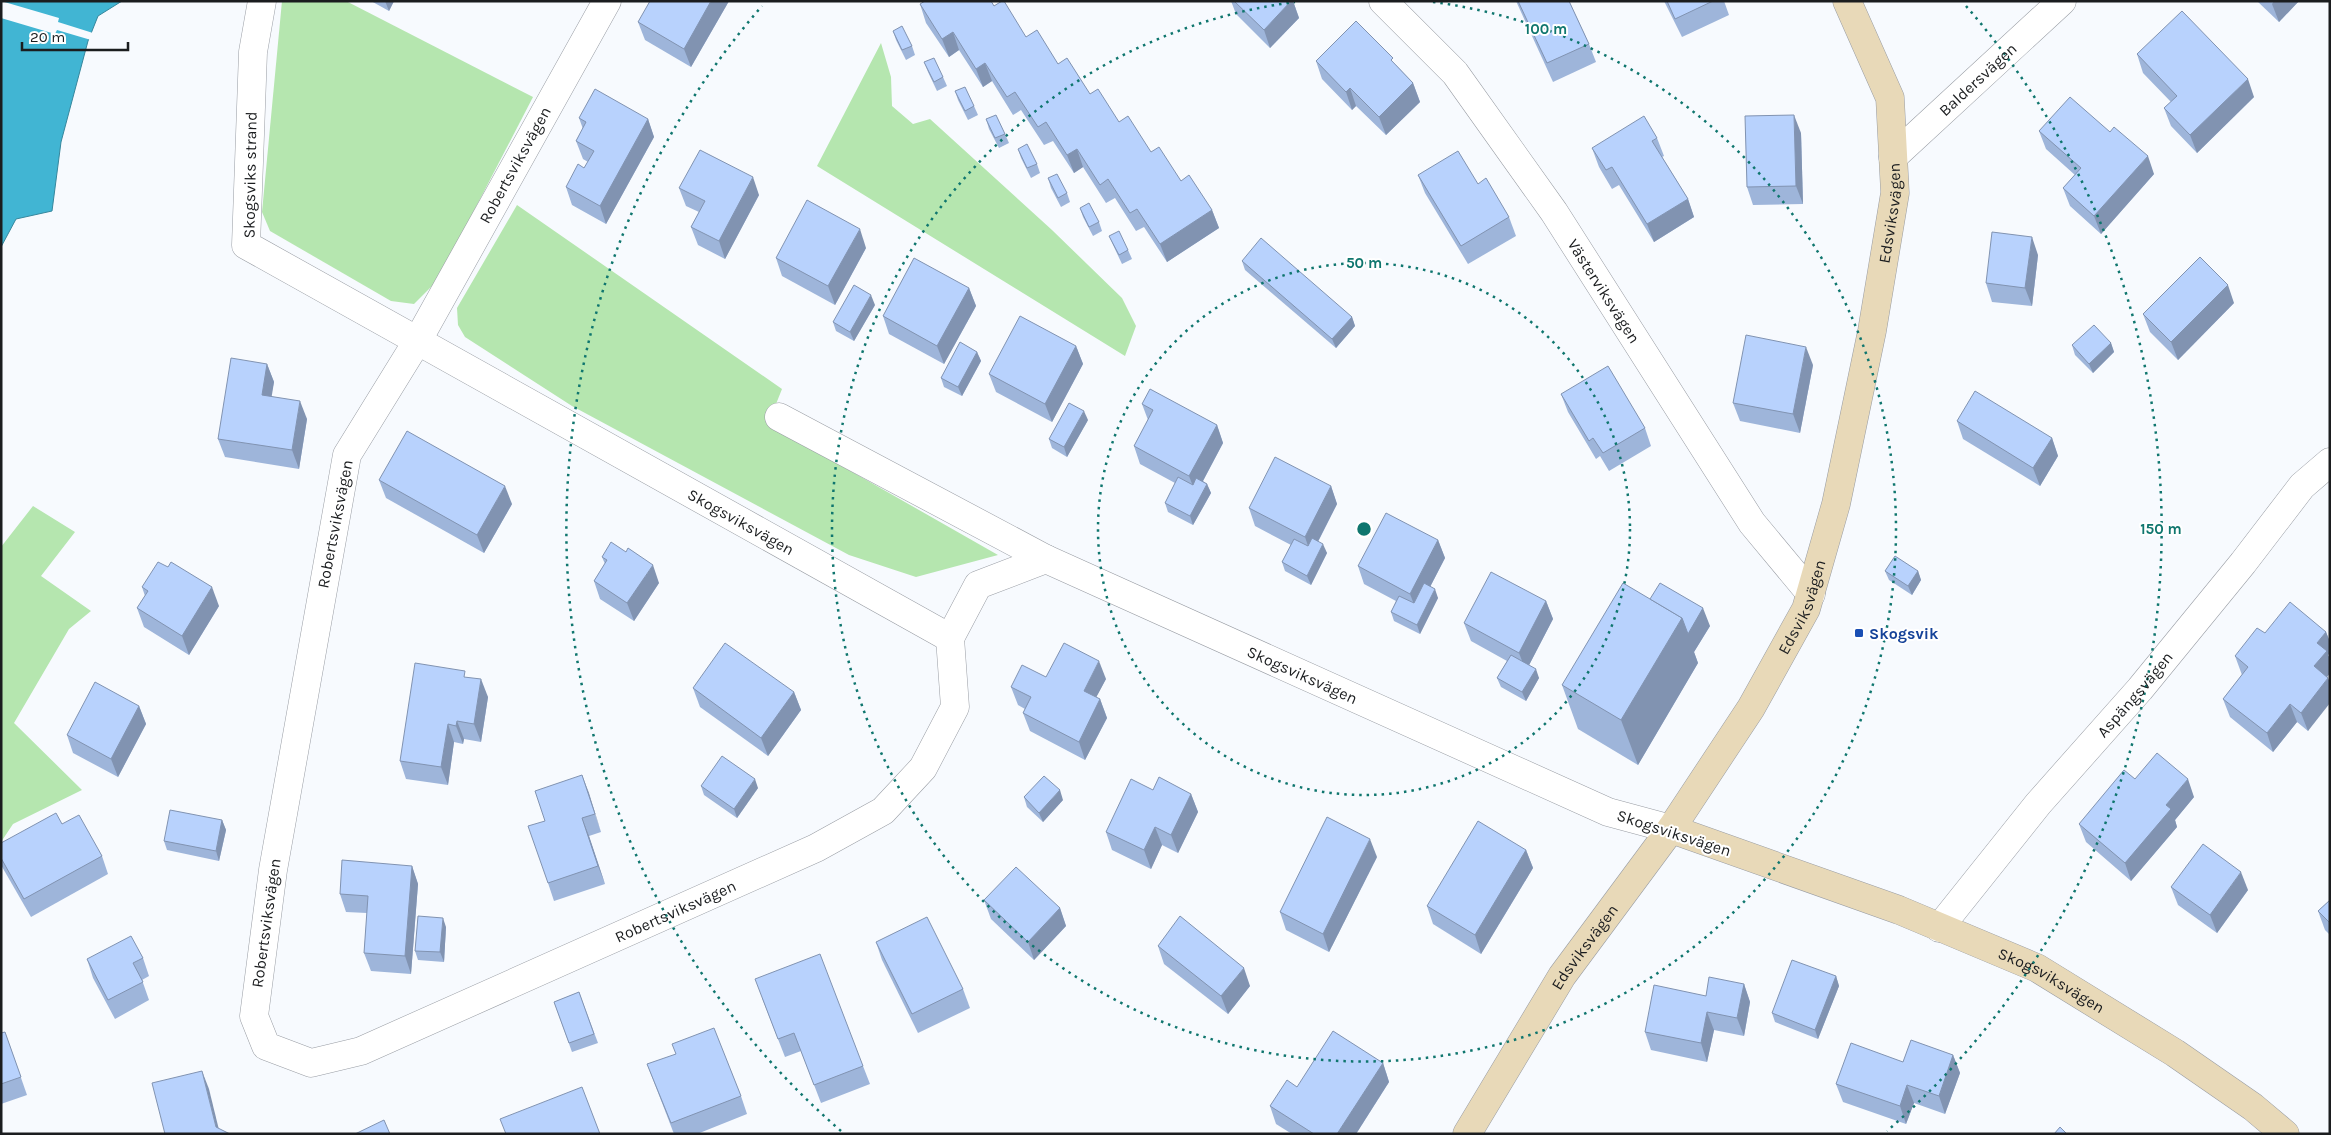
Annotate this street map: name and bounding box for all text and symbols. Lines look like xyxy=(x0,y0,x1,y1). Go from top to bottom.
scale bar xyxy=(22,20,129,52)
text: 100 m xyxy=(1525,20,1567,38)
text: 20 m xyxy=(30,28,65,46)
street label: Baldersvägen xyxy=(1935,38,2020,120)
street label: Robertsviksvägen xyxy=(475,103,555,227)
street label: Skogsviks strand xyxy=(239,111,261,239)
street label: Edsviksvägen xyxy=(1874,163,1905,265)
street label: Västerviksvägen xyxy=(1564,235,1644,347)
text: 50 m xyxy=(1346,254,1382,272)
street label: Robertsviksvägen xyxy=(313,458,357,590)
street label: Skogsviksvägen xyxy=(685,484,798,559)
centre of rings xyxy=(1355,520,1373,538)
text: 150 m xyxy=(2140,520,2182,538)
street label: Edsviksvägen xyxy=(1773,558,1829,657)
place label: Skogsvik xyxy=(1869,624,1939,643)
marker: Skogsvik xyxy=(1853,627,1865,639)
street label: Skogsviksvägen xyxy=(1244,641,1361,708)
street label: Aspängsvägen xyxy=(2093,647,2176,741)
street label: Skogsviksvägen xyxy=(1615,806,1733,860)
street label: Robertsviksvägen xyxy=(248,857,284,989)
street label: Robertsviksvägen xyxy=(612,876,739,946)
street label: Edsviksvägen xyxy=(1547,900,1622,993)
street label: Skogsviksvägen xyxy=(1995,943,2108,1017)

